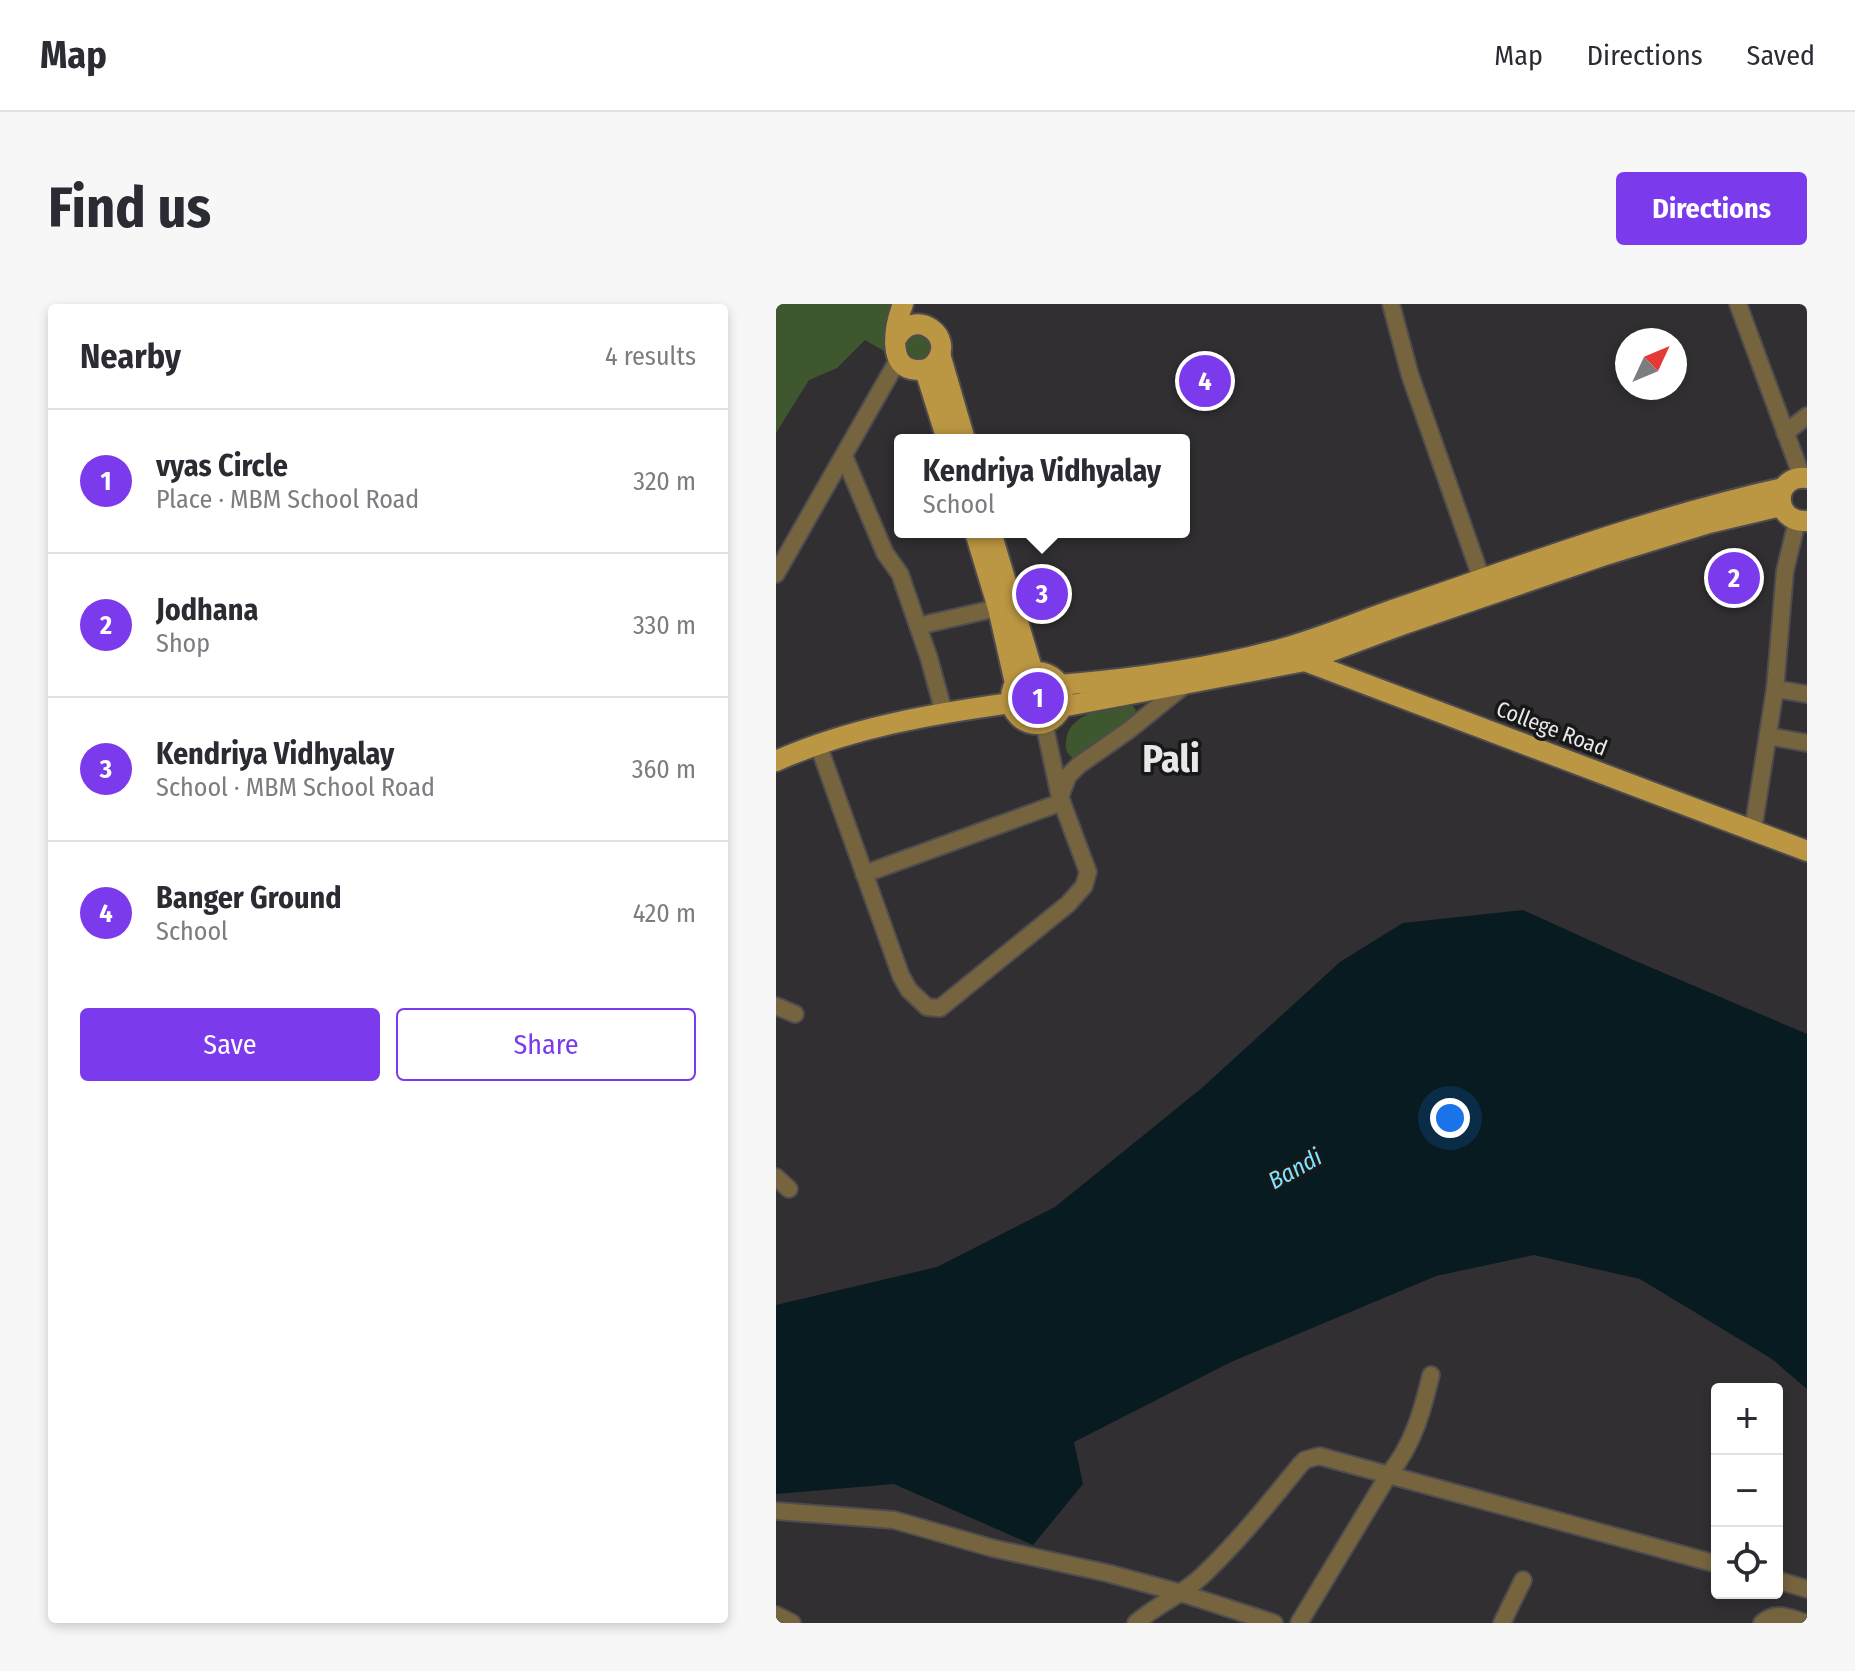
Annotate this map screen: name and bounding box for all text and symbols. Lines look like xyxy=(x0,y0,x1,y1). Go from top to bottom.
text: Map xyxy=(40,32,107,78)
text: Map xyxy=(1494,39,1543,72)
text: Directions xyxy=(1587,39,1703,72)
text: Saved xyxy=(1747,39,1815,72)
button: Directions xyxy=(1616,172,1807,245)
text: Find us xyxy=(48,175,211,242)
north arrow xyxy=(1615,328,1687,400)
text: Nearby xyxy=(80,336,181,377)
text: 4 results xyxy=(605,341,696,372)
pin: 4 xyxy=(1179,351,1231,411)
popup xyxy=(894,434,1190,538)
text: vyas Circle xyxy=(156,448,288,484)
text: Kendriya Vidhyalay xyxy=(923,453,1161,489)
text: 1 xyxy=(101,466,112,497)
text: 320 m xyxy=(633,466,696,497)
text: Place · MBM School Road xyxy=(156,484,419,515)
text: School xyxy=(923,489,995,520)
pin: 2 xyxy=(1708,548,1760,608)
pin: 3 xyxy=(1016,564,1068,624)
text: Jodhana xyxy=(156,592,258,628)
text: 2 xyxy=(100,610,112,641)
text: 330 m xyxy=(633,610,696,641)
text: Shop xyxy=(156,628,210,659)
pin: 1 xyxy=(1012,668,1064,728)
street label: College Road xyxy=(1493,695,1611,762)
text: Kendriya Vidhyalay xyxy=(156,736,394,772)
district label: Pali xyxy=(1142,736,1200,782)
text: 3 xyxy=(100,754,112,785)
text: 360 m xyxy=(632,754,696,785)
text: School · MBM School Road xyxy=(156,772,435,803)
text: Banger Ground xyxy=(156,880,342,916)
text: 4 xyxy=(99,898,113,929)
text: 420 m xyxy=(633,898,696,929)
text: School xyxy=(156,916,228,947)
button: Save xyxy=(80,1008,380,1081)
button: Share xyxy=(396,1008,696,1081)
your location xyxy=(1430,1098,1470,1138)
water label: Bandi xyxy=(1263,1143,1327,1195)
map controls xyxy=(1711,1383,1783,1599)
button: + xyxy=(1711,1383,1783,1455)
button: − xyxy=(1711,1455,1783,1527)
button: locate xyxy=(1711,1527,1783,1599)

